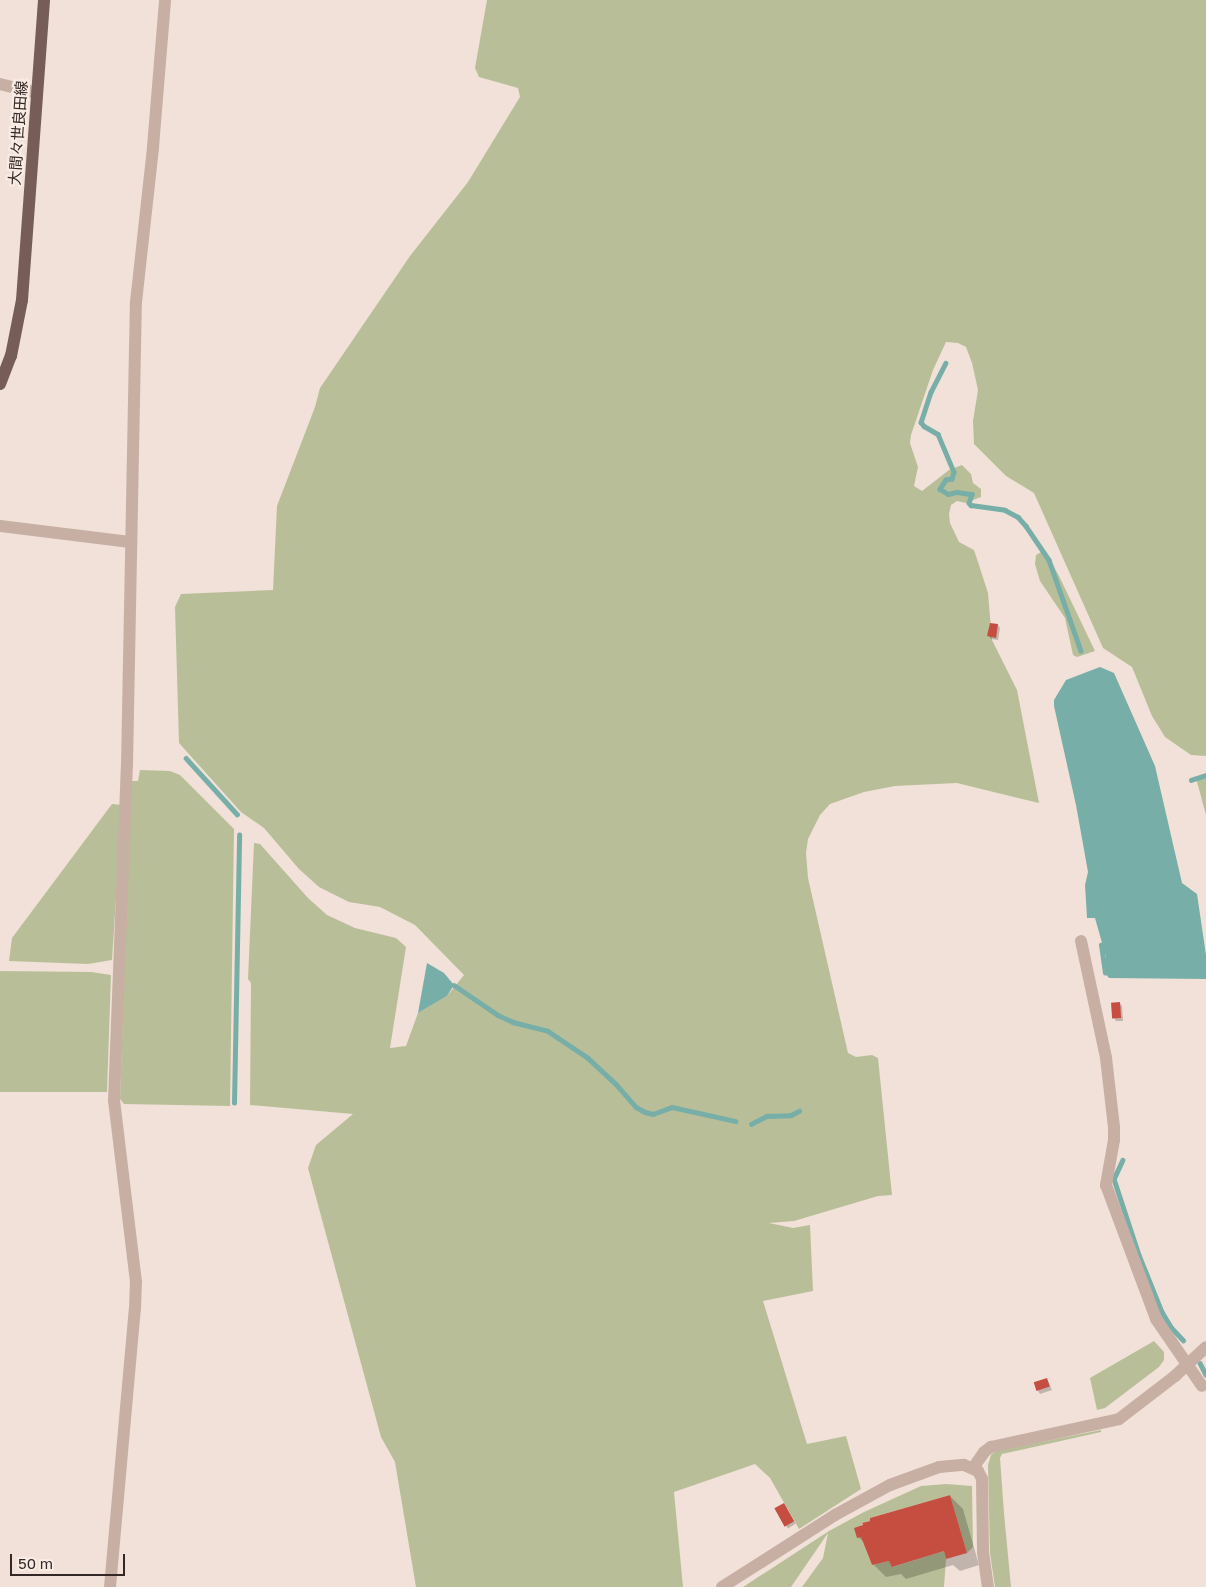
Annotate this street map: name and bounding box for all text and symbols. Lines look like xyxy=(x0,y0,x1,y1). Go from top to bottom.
street label: 大間々世良田線 xyxy=(5,80,31,186)
scale bar xyxy=(12,1544,128,1576)
text: 50 m xyxy=(18,1554,53,1572)

